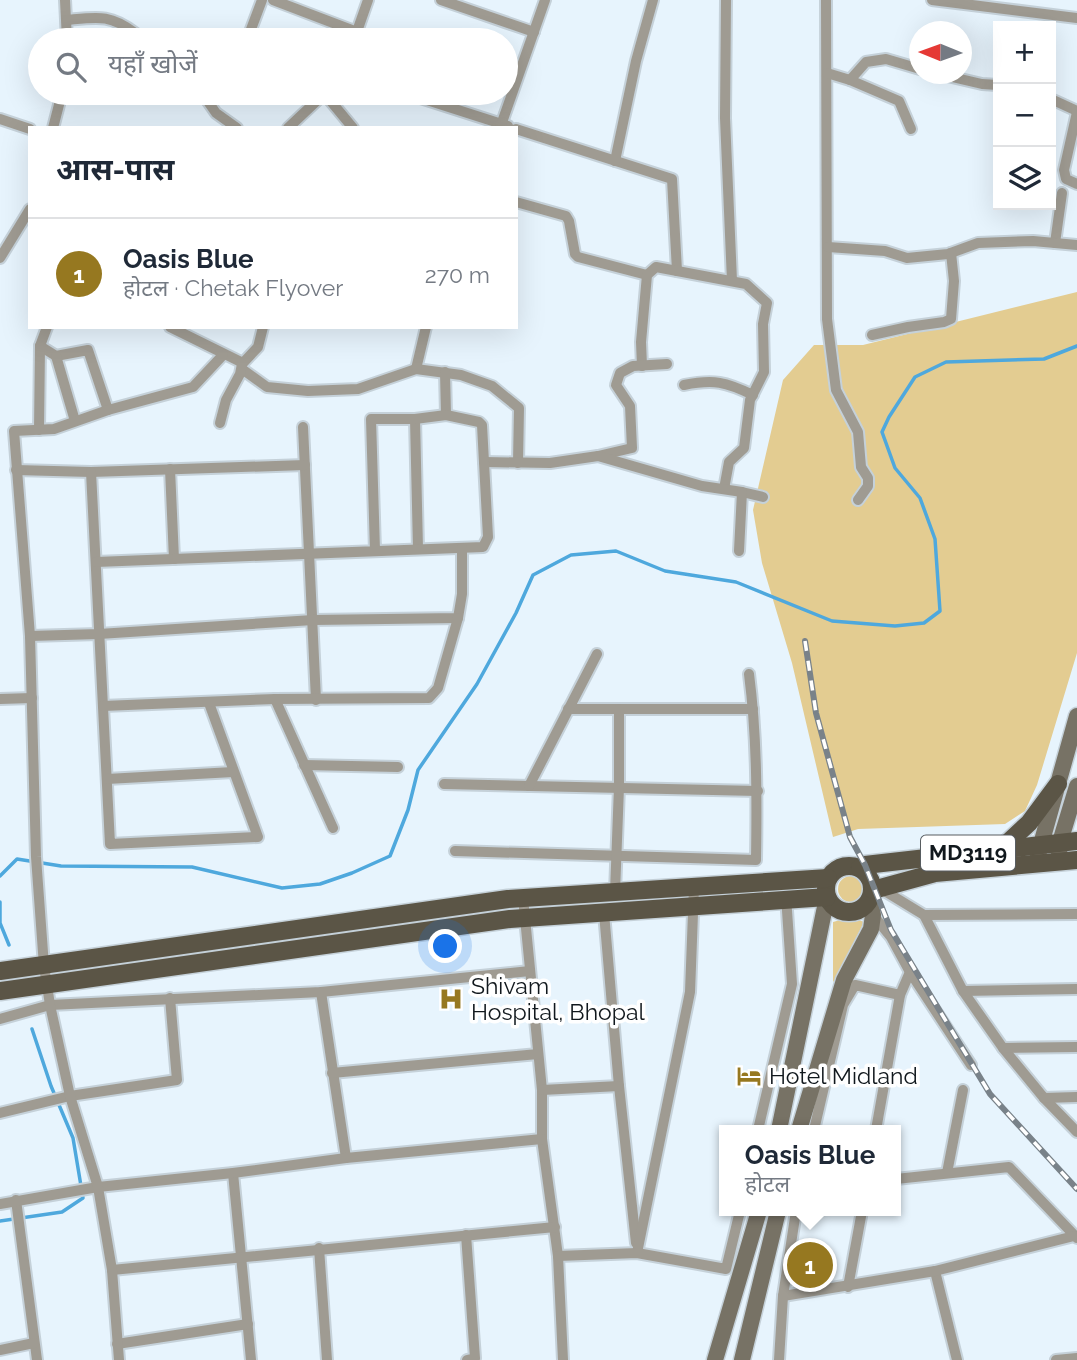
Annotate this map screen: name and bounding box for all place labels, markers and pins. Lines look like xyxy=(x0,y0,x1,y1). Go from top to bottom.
place label: Shivam Hospital, Bhopal xyxy=(471,972,645,1025)
hospital icon: Shivam Hospital, Bhopal xyxy=(437,985,465,1013)
hotel icon: Hotel Midland xyxy=(735,1062,763,1090)
place label: Hotel Midland xyxy=(769,1062,918,1089)
pin: 1 xyxy=(787,1239,833,1291)

